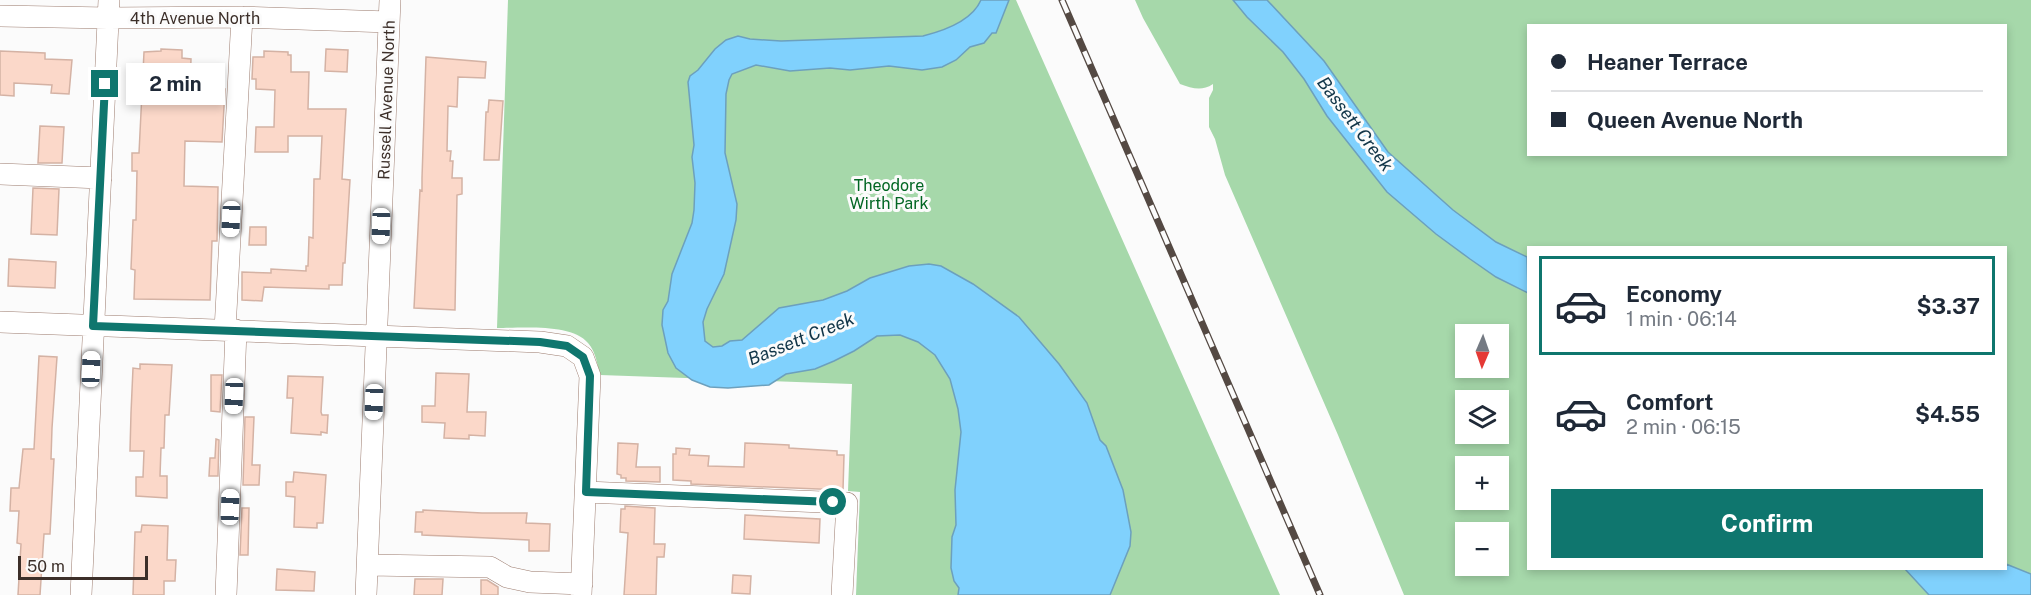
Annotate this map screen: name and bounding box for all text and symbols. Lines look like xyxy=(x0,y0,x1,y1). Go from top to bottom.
street label: 4th Avenue North xyxy=(130,9,260,28)
street label: Russell Avenue North xyxy=(374,20,399,180)
text: Heaner Terrace xyxy=(1587,49,1748,75)
callout: 2 min xyxy=(126,63,225,105)
route end xyxy=(91,70,118,97)
text: 2 min xyxy=(149,72,202,96)
water label: Bassett Creek xyxy=(1313,72,1398,175)
text: Queen Avenue North xyxy=(1587,107,1803,133)
park label: Theodore Wirth Park xyxy=(850,176,928,213)
car xyxy=(221,201,241,237)
car xyxy=(371,208,391,244)
icon: car xyxy=(1554,279,1608,333)
text: Economy xyxy=(1626,281,1722,307)
text: $3.37 xyxy=(1916,293,1980,319)
text: 1 min · 06:14 xyxy=(1626,307,1737,331)
water label: Bassett Creek xyxy=(745,308,857,369)
north arrow xyxy=(1455,324,1509,378)
map controls xyxy=(1455,324,1509,576)
car xyxy=(81,351,101,387)
car xyxy=(224,378,244,414)
car xyxy=(364,384,384,420)
icon: car xyxy=(1554,387,1608,441)
text: Comfort xyxy=(1626,389,1713,415)
button: layers xyxy=(1455,390,1509,444)
text: $4.55 xyxy=(1915,401,1980,427)
text: 2 min · 06:15 xyxy=(1626,415,1741,439)
button: + xyxy=(1455,456,1509,510)
route start xyxy=(819,488,846,515)
car xyxy=(220,489,240,525)
button: Confirm xyxy=(1551,489,1983,558)
button: − xyxy=(1455,522,1509,576)
scale bar xyxy=(18,553,148,580)
text: 50 m xyxy=(27,557,65,576)

